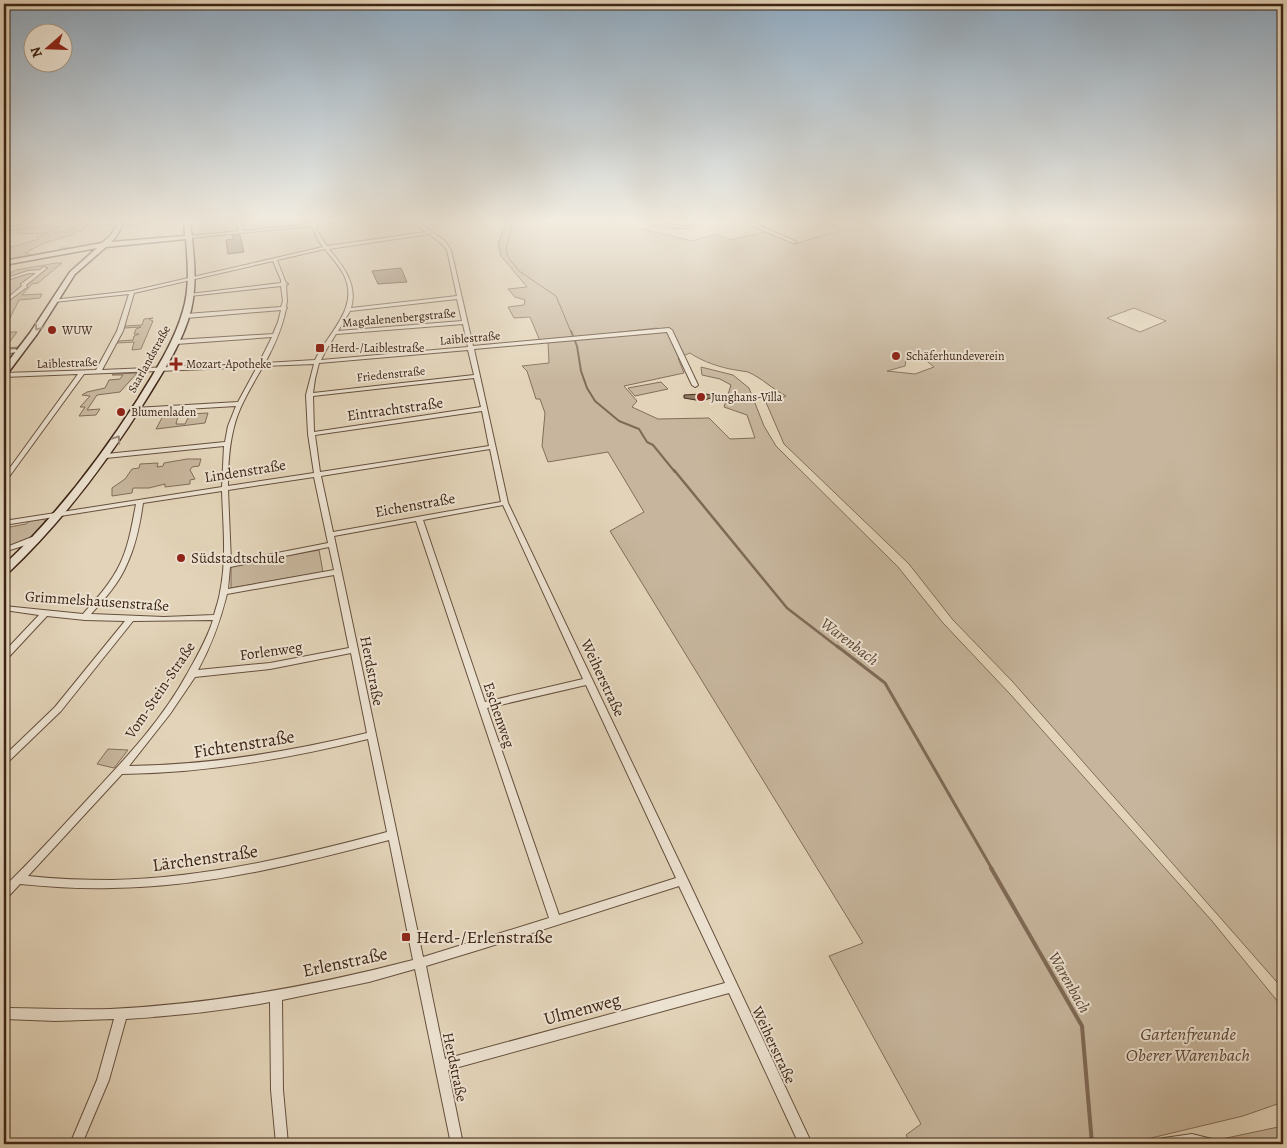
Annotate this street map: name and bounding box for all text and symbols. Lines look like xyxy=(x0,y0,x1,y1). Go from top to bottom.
north arrow xyxy=(22,22,72,72)
text: N xyxy=(26,44,47,60)
street label: Magdalenenbergstraße xyxy=(342,305,456,331)
one-way arrow xyxy=(35,321,44,330)
place label: WUW xyxy=(61,322,93,338)
street label: Saarlandstraße xyxy=(124,322,174,396)
marker: WUW xyxy=(46,324,58,336)
street label: Laiblestraße xyxy=(439,327,501,349)
place label: Herd-/Laiblestraße xyxy=(330,340,424,356)
marker: Herd-/Laiblestraße xyxy=(314,342,326,354)
place label: Schäferhundeverein xyxy=(906,348,1005,364)
marker: Schäferhundeverein xyxy=(890,350,902,362)
street label: Laiblestraße xyxy=(36,354,98,372)
place label: Mozart-Apotheke xyxy=(186,356,271,372)
marker: Mozart-Apotheke xyxy=(170,358,182,370)
street label: Friedenstraße xyxy=(356,362,426,386)
place label: Junghans-Villa xyxy=(711,389,783,405)
marker: Junghans-Villa xyxy=(695,391,707,403)
street label: Eintrachtstraße xyxy=(346,392,445,426)
place label: Blumenladen xyxy=(131,404,197,420)
marker: Blumenladen xyxy=(115,406,127,418)
one-way arrow xyxy=(111,435,120,444)
street label: Lindenstraße xyxy=(203,455,287,487)
street label: Eichenstraße xyxy=(373,488,457,522)
place label: Südstadtschule xyxy=(191,548,285,568)
marker: Südstadtschule xyxy=(175,552,187,564)
street label: Grimmelshausenstraße xyxy=(24,586,170,616)
water label: Warenbach xyxy=(816,613,883,671)
street label: Herdstraße xyxy=(355,634,389,708)
street label: Weiherstraße xyxy=(576,635,630,720)
street label: Forlenweg xyxy=(238,637,304,665)
street label: Vom-Stein-Straße xyxy=(120,638,200,743)
street label: Eschenweg xyxy=(478,679,520,751)
street label: Fichtenstraße xyxy=(192,724,296,764)
street label: Lärchenstraße xyxy=(151,839,259,877)
place label: Herd-/Erlenstraße xyxy=(416,925,553,949)
marker: Herd-/Erlenstraße xyxy=(400,931,412,943)
street label: Erlenstraße xyxy=(300,941,390,983)
water label: Warenbach xyxy=(1043,948,1096,1017)
street label: Ulmenweg xyxy=(541,987,623,1031)
street label: Weiherstraße xyxy=(747,1002,801,1087)
park label: Gartenfreunde Oberer Warenbach xyxy=(1126,1022,1250,1067)
street label: Herdstraße xyxy=(438,1030,472,1104)

